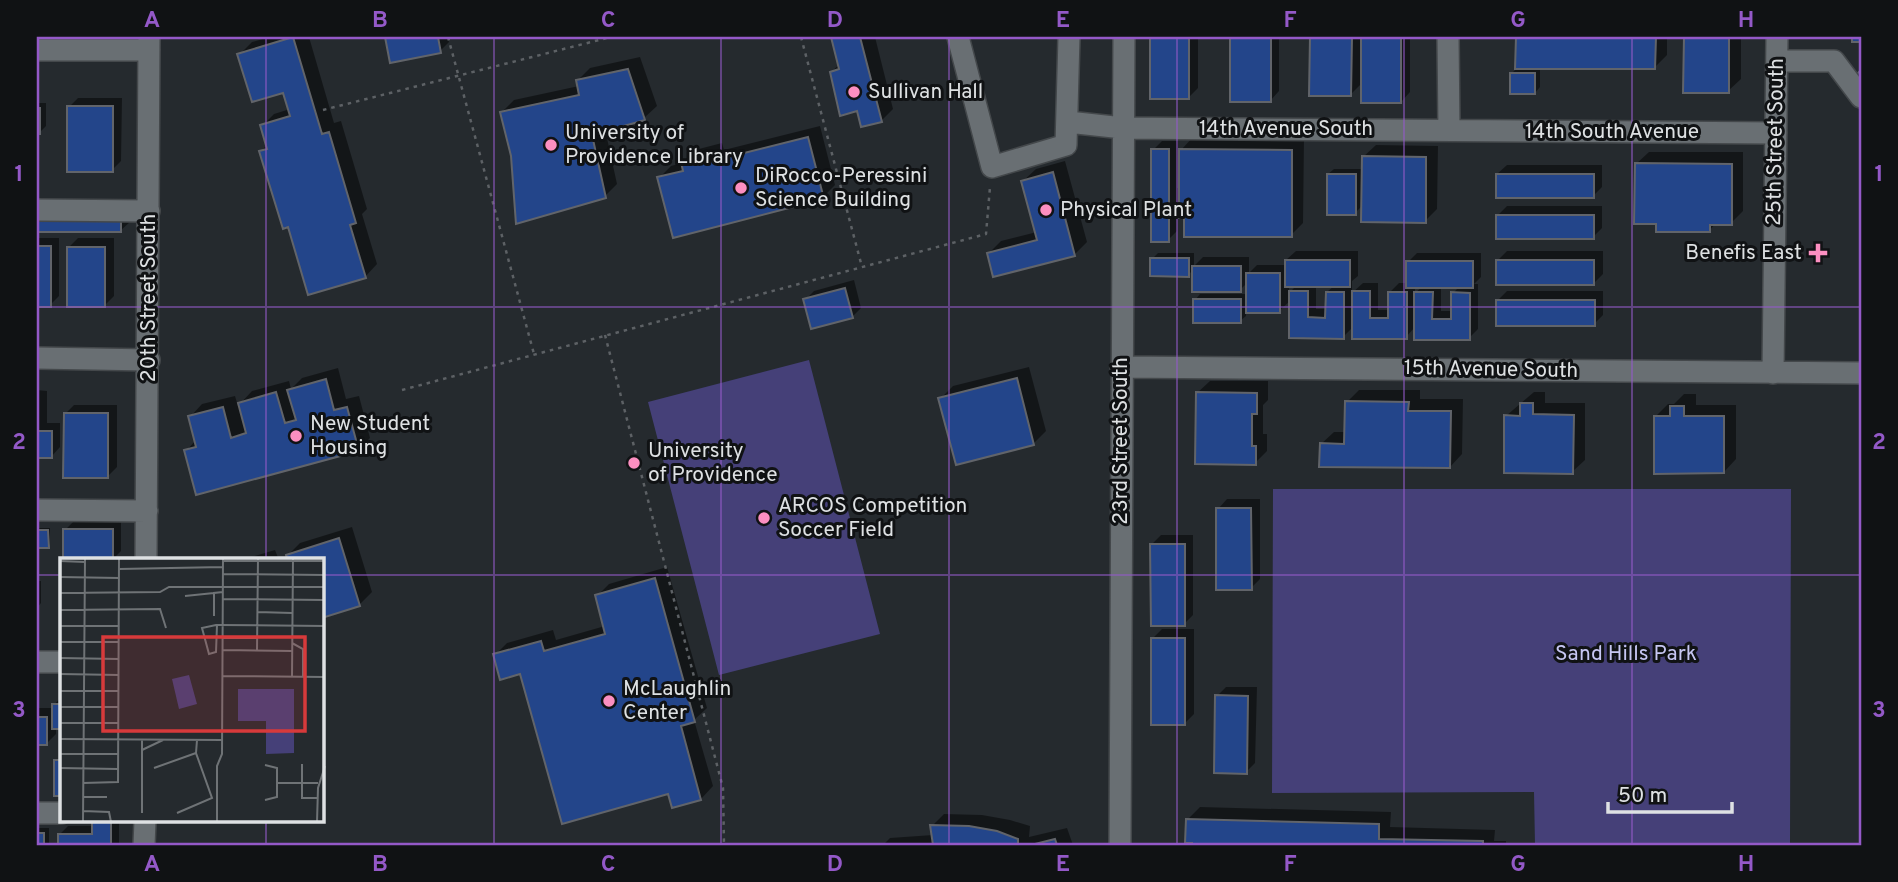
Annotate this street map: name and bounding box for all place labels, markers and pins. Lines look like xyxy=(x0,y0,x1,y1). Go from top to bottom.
place label: Sullivan Hall xyxy=(868,79,983,106)
marker: Sullivan Hall xyxy=(846,84,862,100)
place label: University of Providence Library xyxy=(565,120,743,171)
marker: University of Providence Library xyxy=(543,137,559,153)
place label: DiRocco-Peressini Science Building xyxy=(755,163,927,214)
marker: DiRocco-Peressini Science Building xyxy=(733,180,749,196)
place label: Physical Plant xyxy=(1060,197,1192,224)
marker: Physical Plant xyxy=(1038,202,1054,218)
place label: Benefis East xyxy=(1685,240,1802,267)
marker: Benefis East xyxy=(1808,243,1828,263)
place label: New Student Housing xyxy=(310,411,430,462)
marker: New Student Housing xyxy=(288,428,304,444)
place label: University of Providence xyxy=(648,438,777,489)
marker: University of Providence xyxy=(626,455,642,471)
place label: ARCOS Competition Soccer Field xyxy=(778,493,967,544)
marker: ARCOS Competition Soccer Field xyxy=(756,510,772,526)
place label: McLaughlin Center xyxy=(623,676,731,727)
marker: McLaughlin Center xyxy=(601,693,617,709)

